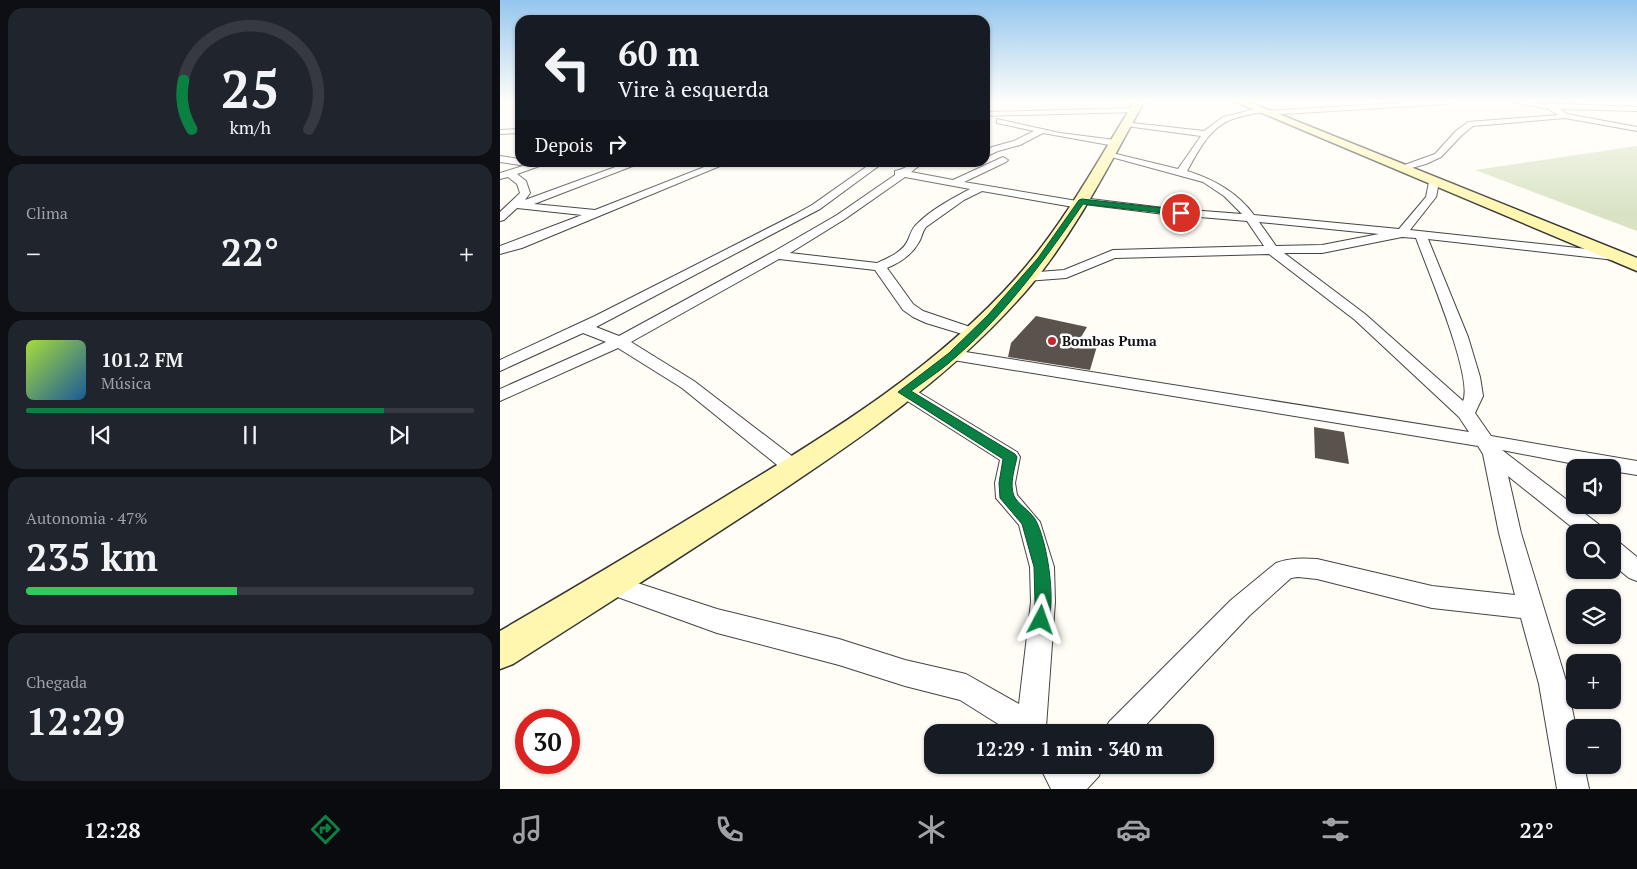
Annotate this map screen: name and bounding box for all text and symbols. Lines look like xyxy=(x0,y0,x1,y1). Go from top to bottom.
text: 60 m xyxy=(618,30,699,76)
icon: left xyxy=(535,35,600,100)
text: 25 xyxy=(221,54,279,123)
text: Vire à esquerda xyxy=(618,74,769,103)
text: km/h xyxy=(229,115,271,139)
icon: right xyxy=(603,130,631,158)
text: Depois xyxy=(535,132,593,157)
pin xyxy=(1160,192,1202,234)
icon: arrive xyxy=(1167,199,1195,227)
text: Clima xyxy=(26,202,68,224)
text: 22° xyxy=(221,227,279,277)
text: − xyxy=(26,235,41,272)
text: + xyxy=(459,235,474,272)
place label: Bombas Puma xyxy=(1062,331,1157,350)
marker: Bombas Puma xyxy=(1046,335,1058,347)
text: 101.2 FM xyxy=(101,347,183,372)
text: Música xyxy=(101,372,151,394)
icon: previous xyxy=(87,421,115,449)
icon: pause xyxy=(236,421,264,449)
icon: next xyxy=(385,421,413,449)
map controls xyxy=(1566,459,1621,774)
button: sound xyxy=(1566,459,1621,514)
text: Autonomia · 47% xyxy=(26,507,148,529)
button: search xyxy=(1566,524,1621,579)
text: 235 km xyxy=(26,532,158,582)
button: layers xyxy=(1566,589,1621,644)
position arrow xyxy=(1014,593,1066,645)
button: + xyxy=(1566,654,1621,709)
text: Chegada xyxy=(26,671,87,693)
text: 12:29 xyxy=(26,696,125,746)
speed limit sign: 30 xyxy=(515,709,580,774)
button: − xyxy=(1566,719,1621,774)
text: 12:29 · 1 min · 340 m xyxy=(975,736,1163,761)
icon: directions xyxy=(308,812,343,847)
icon: music xyxy=(510,812,545,847)
icon: phone xyxy=(712,812,747,847)
icon: climate xyxy=(914,812,949,847)
icon: car xyxy=(1116,812,1151,847)
icon: filters xyxy=(1318,812,1353,847)
text: 12:28 xyxy=(83,815,141,844)
text: 22° xyxy=(1520,815,1554,844)

